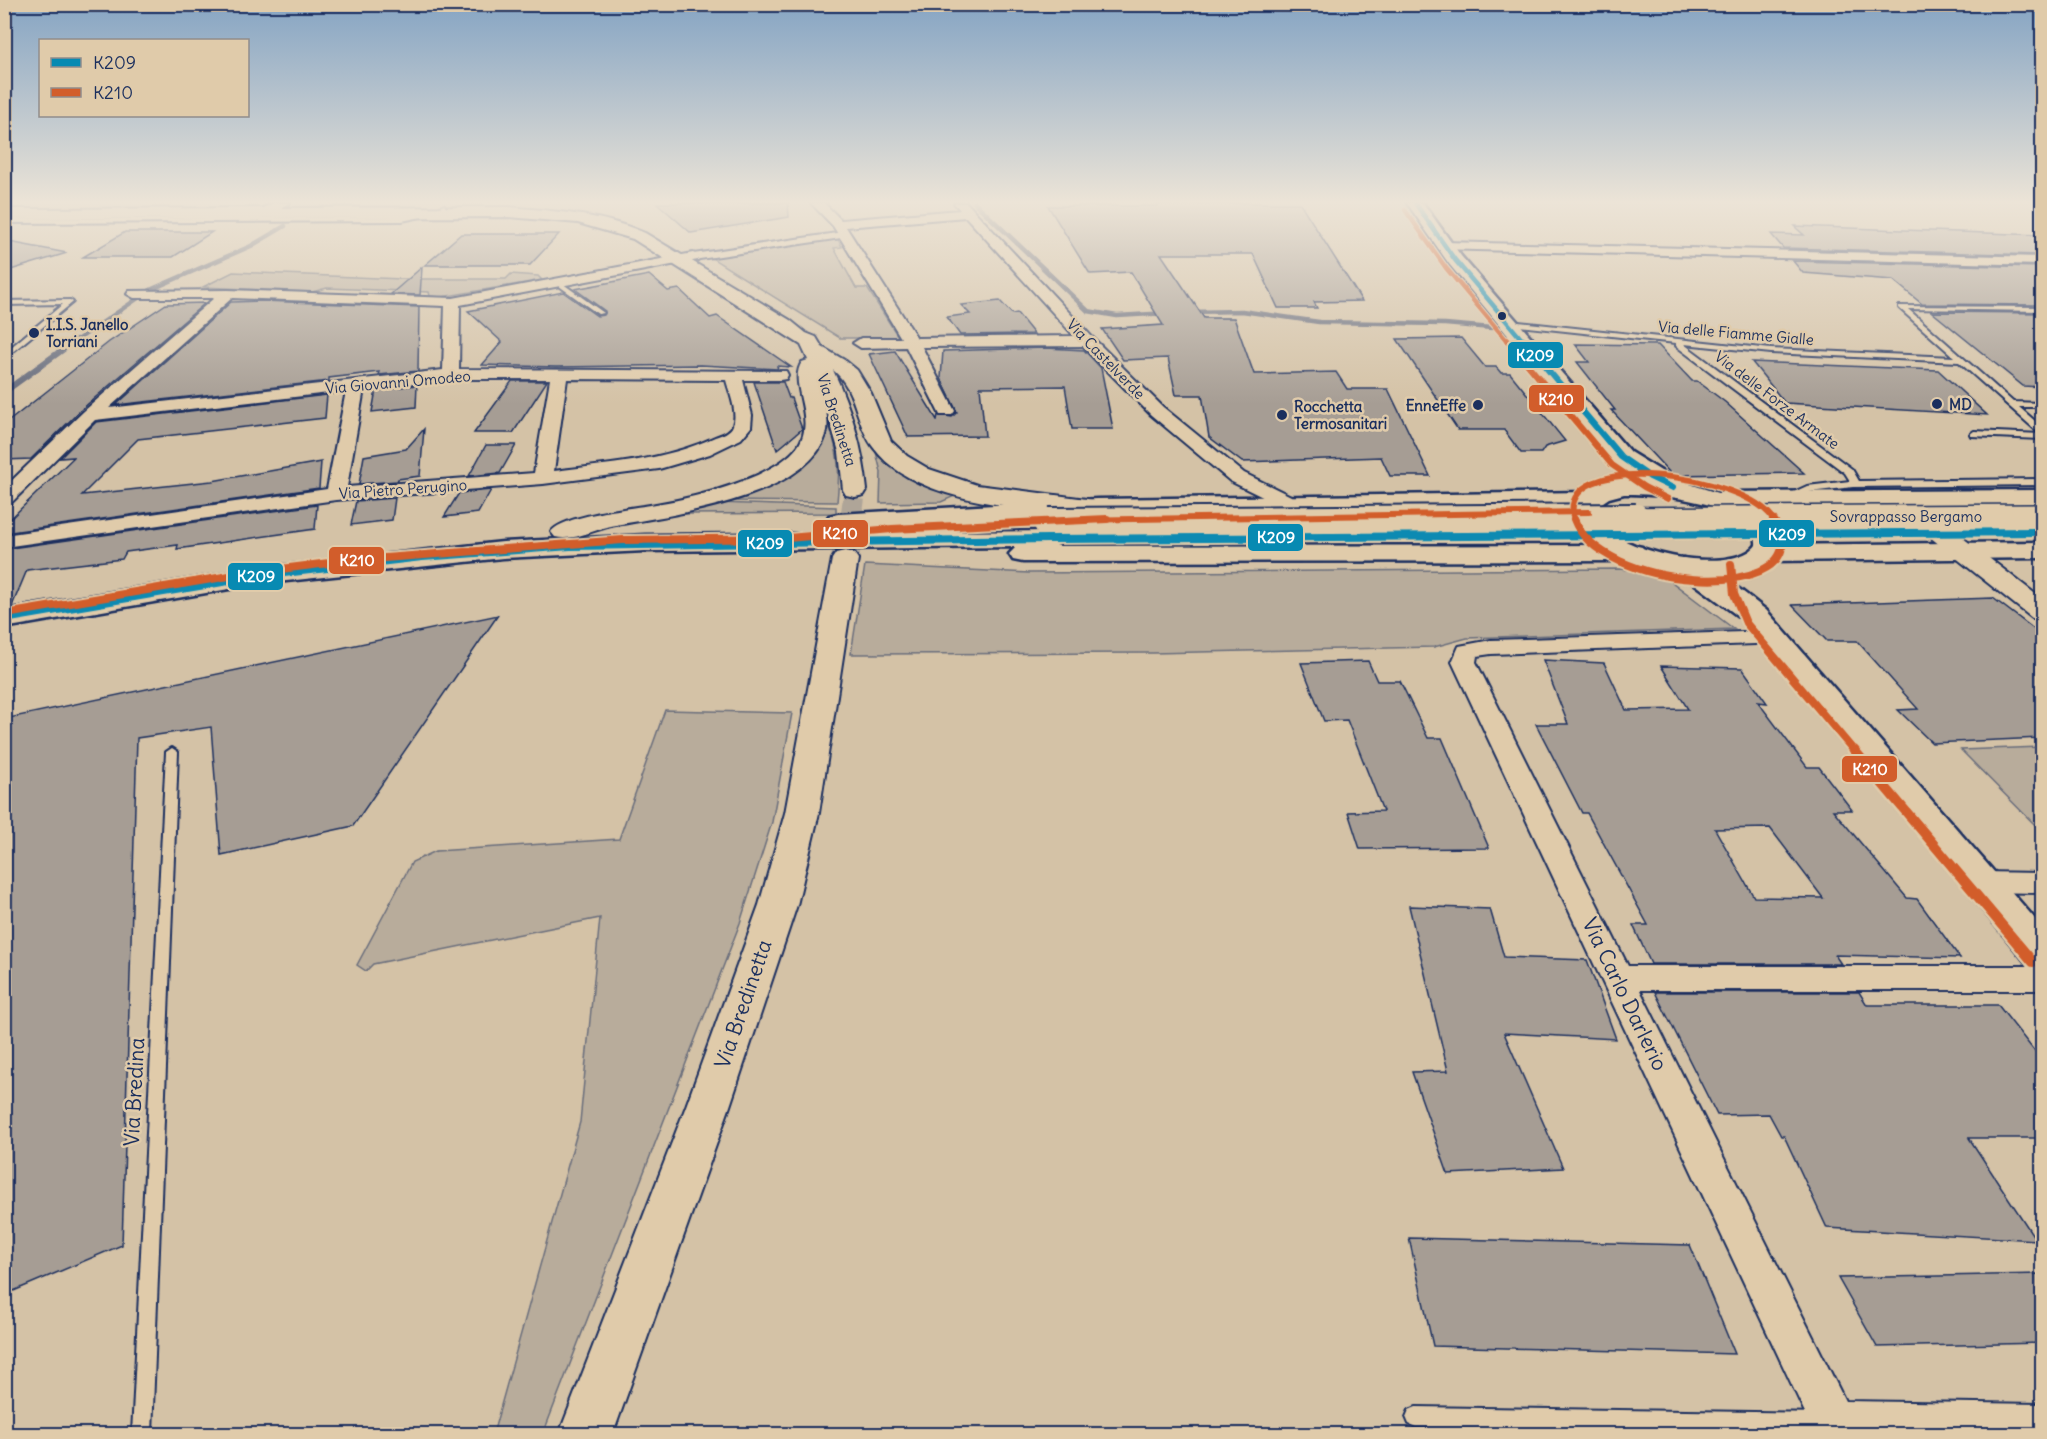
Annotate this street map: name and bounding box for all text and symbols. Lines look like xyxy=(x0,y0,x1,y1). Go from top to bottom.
legend xyxy=(39,39,249,117)
text: K209 xyxy=(93,51,136,74)
text: K210 xyxy=(93,81,133,104)
unlabelled marker xyxy=(1496,310,1508,322)
place label: I.I.S. Janello Torriani xyxy=(46,315,129,351)
street label: Via Castelverde xyxy=(1063,315,1149,403)
street label: Via delle Fiamme Gialle xyxy=(1657,317,1815,349)
marker: I.I.S. Janello Torriani xyxy=(27,326,41,340)
line badge: K209 xyxy=(1507,341,1564,369)
text: K209 xyxy=(1516,345,1554,365)
street label: Via delle Forze Armate xyxy=(1711,347,1843,453)
street label: Via Giovanni Omodeo xyxy=(324,366,472,398)
street label: Via Bredinetta xyxy=(813,371,861,469)
line badge: K210 xyxy=(1528,384,1585,413)
text: K210 xyxy=(1538,389,1574,409)
place label: MD xyxy=(1949,395,1972,414)
place label: EnneEffe xyxy=(1406,396,1466,415)
place label: Rocchetta Termosanitari xyxy=(1294,397,1387,433)
marker: MD xyxy=(1930,397,1944,411)
marker: EnneEffe xyxy=(1471,398,1485,412)
marker: Rocchetta Termosanitari xyxy=(1275,408,1289,422)
street label: Via Pietro Perugino xyxy=(338,475,468,503)
street label: Sovrappasso Bergamo xyxy=(1830,507,1982,526)
line badge: K210 xyxy=(812,519,869,548)
line badge: K209 xyxy=(1758,519,1815,548)
text: K210 xyxy=(822,523,858,543)
line badge: K209 xyxy=(1247,523,1304,552)
text: K209 xyxy=(1768,524,1806,544)
text: K209 xyxy=(1257,527,1295,547)
line badge: K209 xyxy=(737,529,793,558)
text: K209 xyxy=(746,533,784,553)
line badge: K210 xyxy=(328,546,385,575)
text: K210 xyxy=(339,550,375,570)
line badge: K209 xyxy=(227,562,284,591)
text: K209 xyxy=(237,566,275,586)
line badge: K210 xyxy=(1841,755,1898,783)
text: K210 xyxy=(1852,759,1888,779)
street label: Via Carlo Darlerio xyxy=(1576,913,1674,1075)
street label: Via Bredinetta xyxy=(708,936,778,1072)
street label: Via Bredina xyxy=(118,1037,150,1147)

